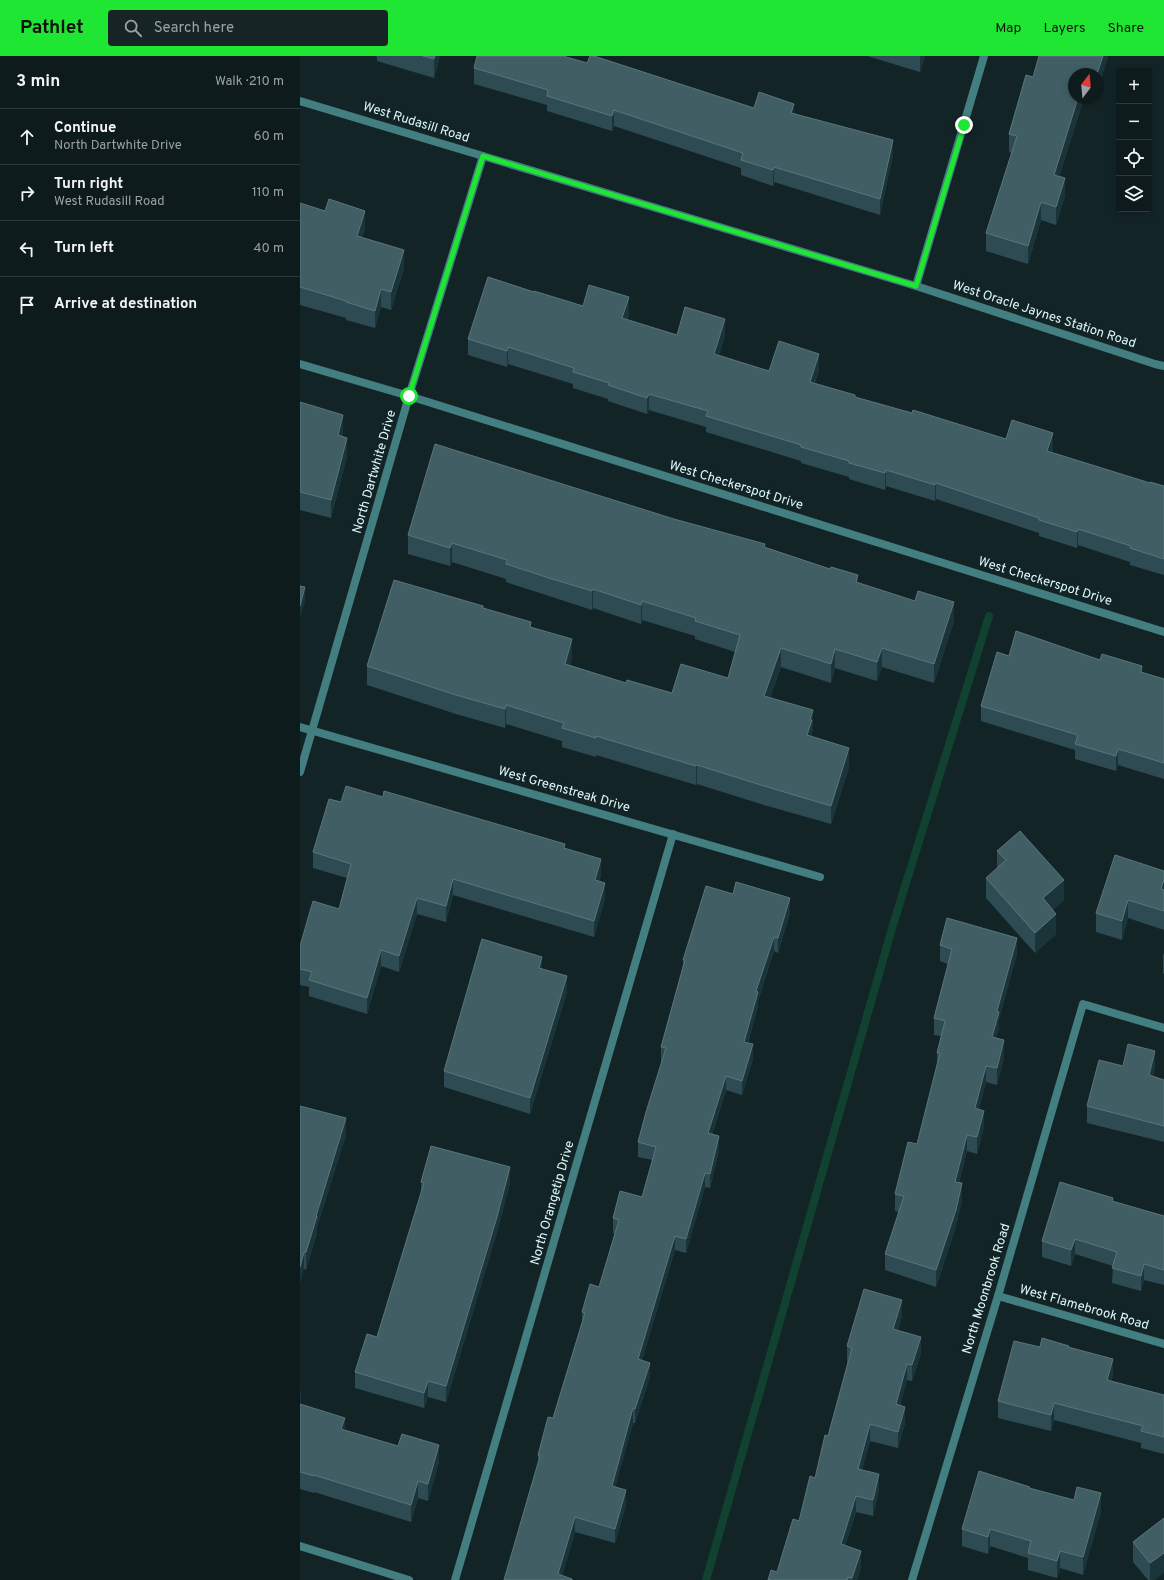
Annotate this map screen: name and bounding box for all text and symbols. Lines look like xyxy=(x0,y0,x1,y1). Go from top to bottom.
search box xyxy=(108,10,388,46)
text: Pathlet xyxy=(20,16,84,40)
icon: search xyxy=(122,17,144,39)
text: Search here xyxy=(154,19,234,38)
text: Map xyxy=(995,20,1021,37)
text: Layers xyxy=(1043,20,1085,37)
text: Share xyxy=(1107,20,1144,37)
north arrow xyxy=(1068,68,1104,104)
map controls xyxy=(1116,68,1152,212)
button: + xyxy=(1116,68,1152,104)
text: 3 min xyxy=(16,71,60,93)
text: Walk · 210 m xyxy=(215,74,284,90)
street label: West Rudasill Road xyxy=(361,99,471,147)
button: − xyxy=(1116,104,1152,140)
route end xyxy=(955,116,973,134)
text: Continue xyxy=(54,119,116,138)
icon: ahead xyxy=(16,126,38,148)
text: 60 m xyxy=(254,129,284,145)
text: North Dartwhite Drive xyxy=(54,138,182,154)
button: locate xyxy=(1116,140,1152,176)
text: Turn right xyxy=(54,175,123,194)
button: layers xyxy=(1116,176,1152,212)
icon: right xyxy=(16,182,38,204)
text: 110 m xyxy=(252,185,284,201)
text: West Rudasill Road xyxy=(54,194,165,210)
icon: left xyxy=(16,238,38,260)
text: Turn left xyxy=(54,239,114,258)
text: 40 m xyxy=(254,241,284,257)
street label: West Oracle Jaynes Station Road xyxy=(950,278,1138,352)
icon: arrive xyxy=(16,294,38,316)
text: Arrive at destination xyxy=(54,295,197,314)
route start xyxy=(400,387,418,405)
street label: North Dartwhite Drive xyxy=(350,408,400,536)
street label: West Checkerspot Drive xyxy=(667,458,805,514)
street label: West Checkerspot Drive xyxy=(976,554,1114,610)
street label: West Greenstreak Drive xyxy=(496,764,632,816)
street label: North Orangetip Drive xyxy=(528,1139,578,1267)
street label: North Moonbrook Road xyxy=(959,1222,1015,1356)
street label: West Flamebrook Road xyxy=(1017,1282,1151,1334)

